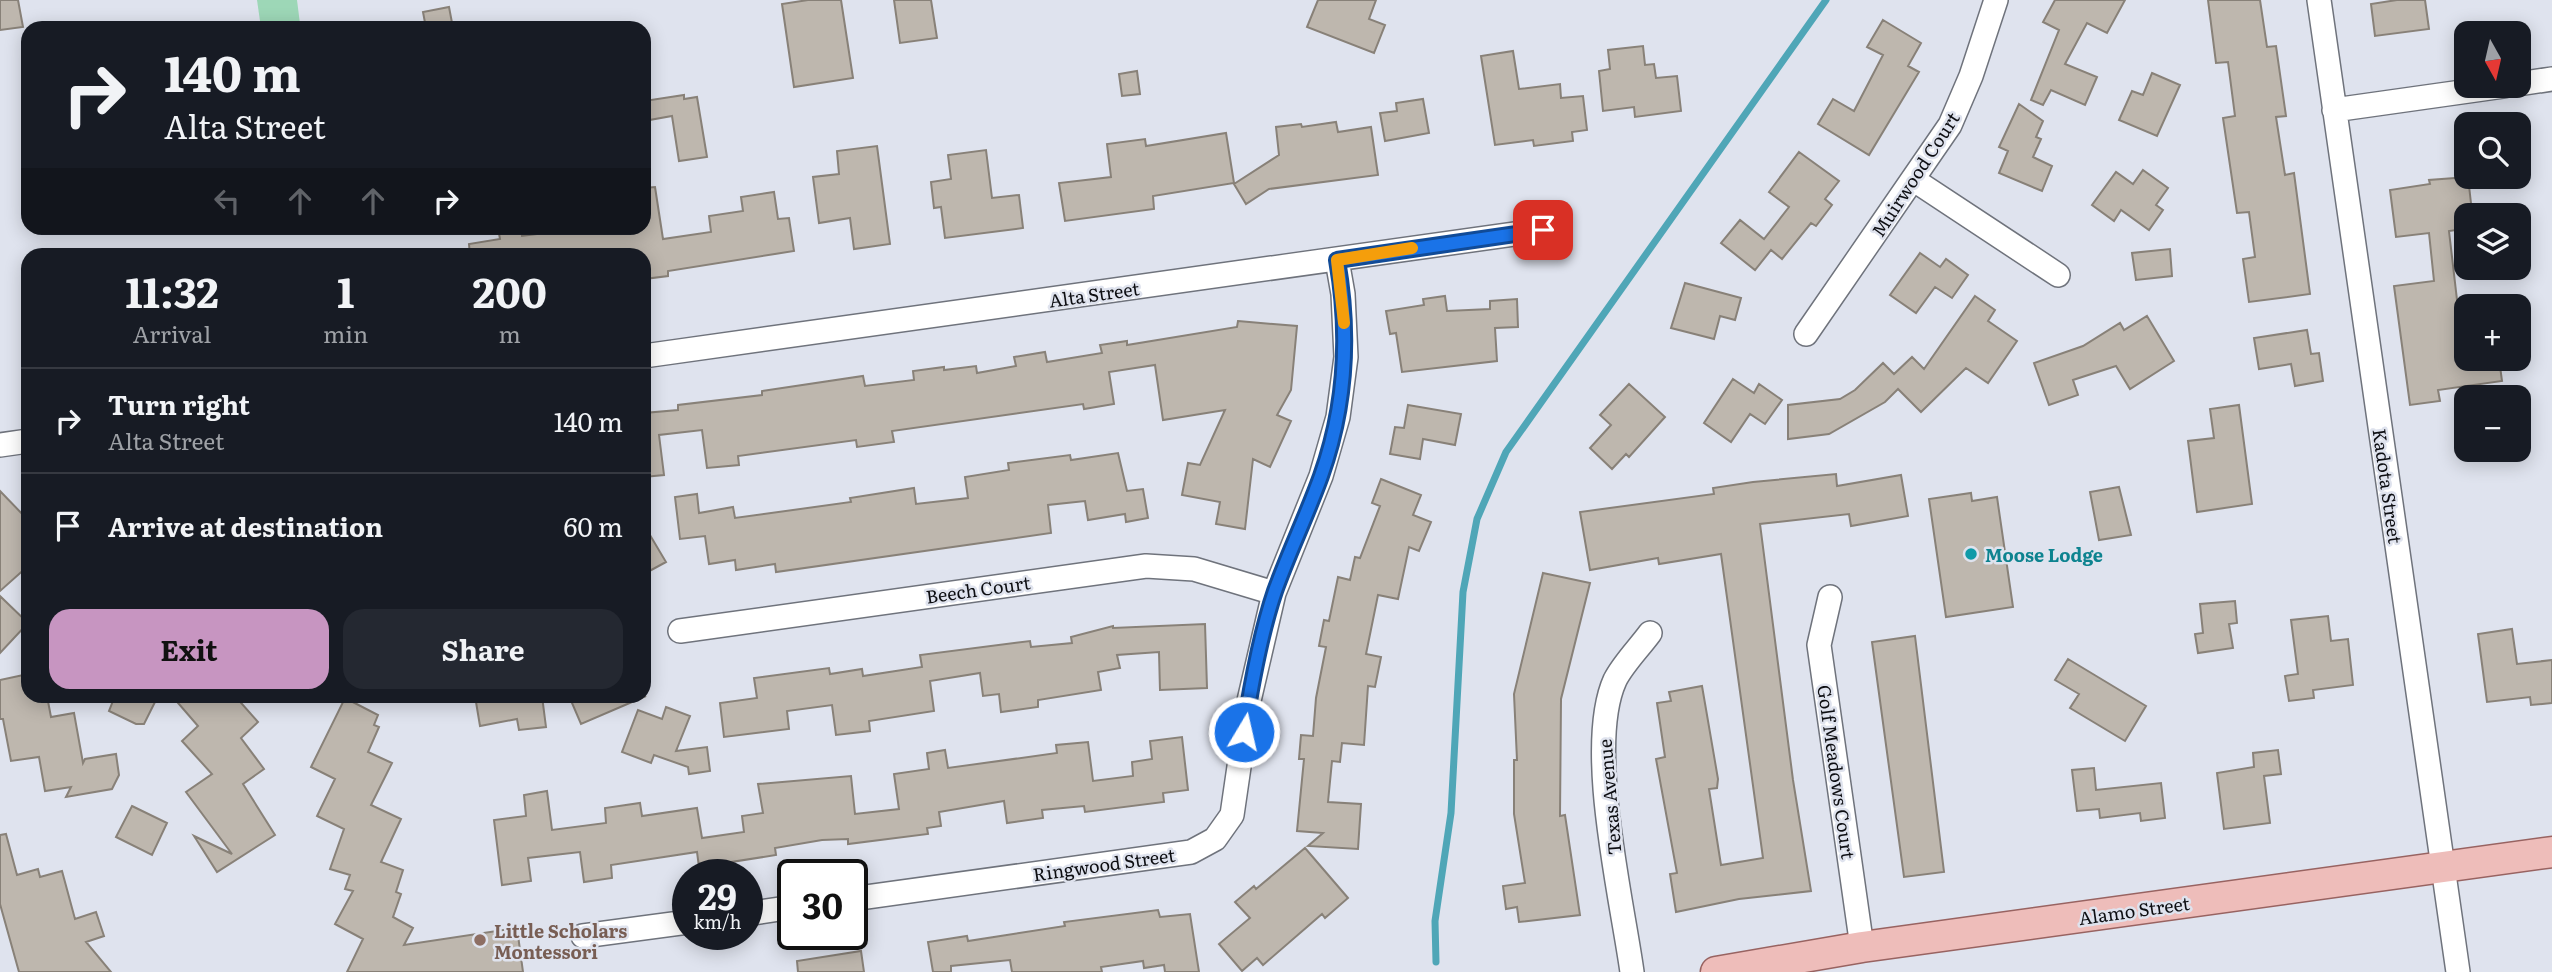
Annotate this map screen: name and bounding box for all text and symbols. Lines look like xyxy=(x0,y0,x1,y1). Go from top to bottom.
north arrow xyxy=(2454,21,2530,98)
map controls xyxy=(2454,21,2531,462)
text: 140 m xyxy=(164,34,301,107)
icon: right xyxy=(49,49,140,140)
text: Alta Street xyxy=(164,101,326,149)
street label: Muirwood Court xyxy=(1864,106,1966,242)
button: search xyxy=(2454,112,2531,189)
icon: left xyxy=(208,182,246,220)
icon: ahead xyxy=(281,182,319,220)
icon: ahead xyxy=(354,182,392,220)
icon: right xyxy=(427,182,465,220)
pin xyxy=(1513,200,1573,260)
button: layers xyxy=(2454,203,2531,280)
icon: arrive xyxy=(1524,211,1562,249)
text: 11:32 xyxy=(125,259,219,321)
text: 1 xyxy=(337,259,354,321)
text: 200 xyxy=(472,259,547,321)
street label: Alta Street xyxy=(1047,274,1142,314)
button: + xyxy=(2454,294,2531,371)
text: Arrival xyxy=(133,316,211,350)
text: min xyxy=(323,316,368,350)
text: m xyxy=(498,316,521,350)
text: Turn right xyxy=(108,384,250,423)
button: − xyxy=(2454,385,2531,462)
text: 140 m xyxy=(554,401,623,440)
icon: right xyxy=(49,402,87,440)
text: Alta Street xyxy=(108,423,224,457)
street label: Kadota Street xyxy=(2367,427,2410,546)
text: Arrive at destination xyxy=(108,506,383,545)
text: 60 m xyxy=(564,506,623,545)
icon: arrive xyxy=(49,507,87,545)
place label: Moose Lodge xyxy=(1985,541,2103,568)
marker: Moose Lodge xyxy=(1963,546,1979,562)
street label: Beech Court xyxy=(924,568,1033,610)
button: Exit xyxy=(49,609,329,689)
button: Share xyxy=(343,609,623,689)
street label: Golf Meadows Court xyxy=(1811,683,1863,862)
position arrow xyxy=(1207,695,1281,769)
street label: Texas Avenue xyxy=(1590,738,1628,856)
street label: Ringwood Street xyxy=(1031,841,1178,887)
speed limit sign: 30 xyxy=(777,859,868,950)
text: 29 xyxy=(698,869,737,921)
street label: Alamo Street xyxy=(2077,889,2192,931)
text: km/h xyxy=(694,908,741,935)
place label: Little Scholars Montessori xyxy=(494,917,627,965)
marker: Little Scholars Montessori xyxy=(472,932,488,948)

